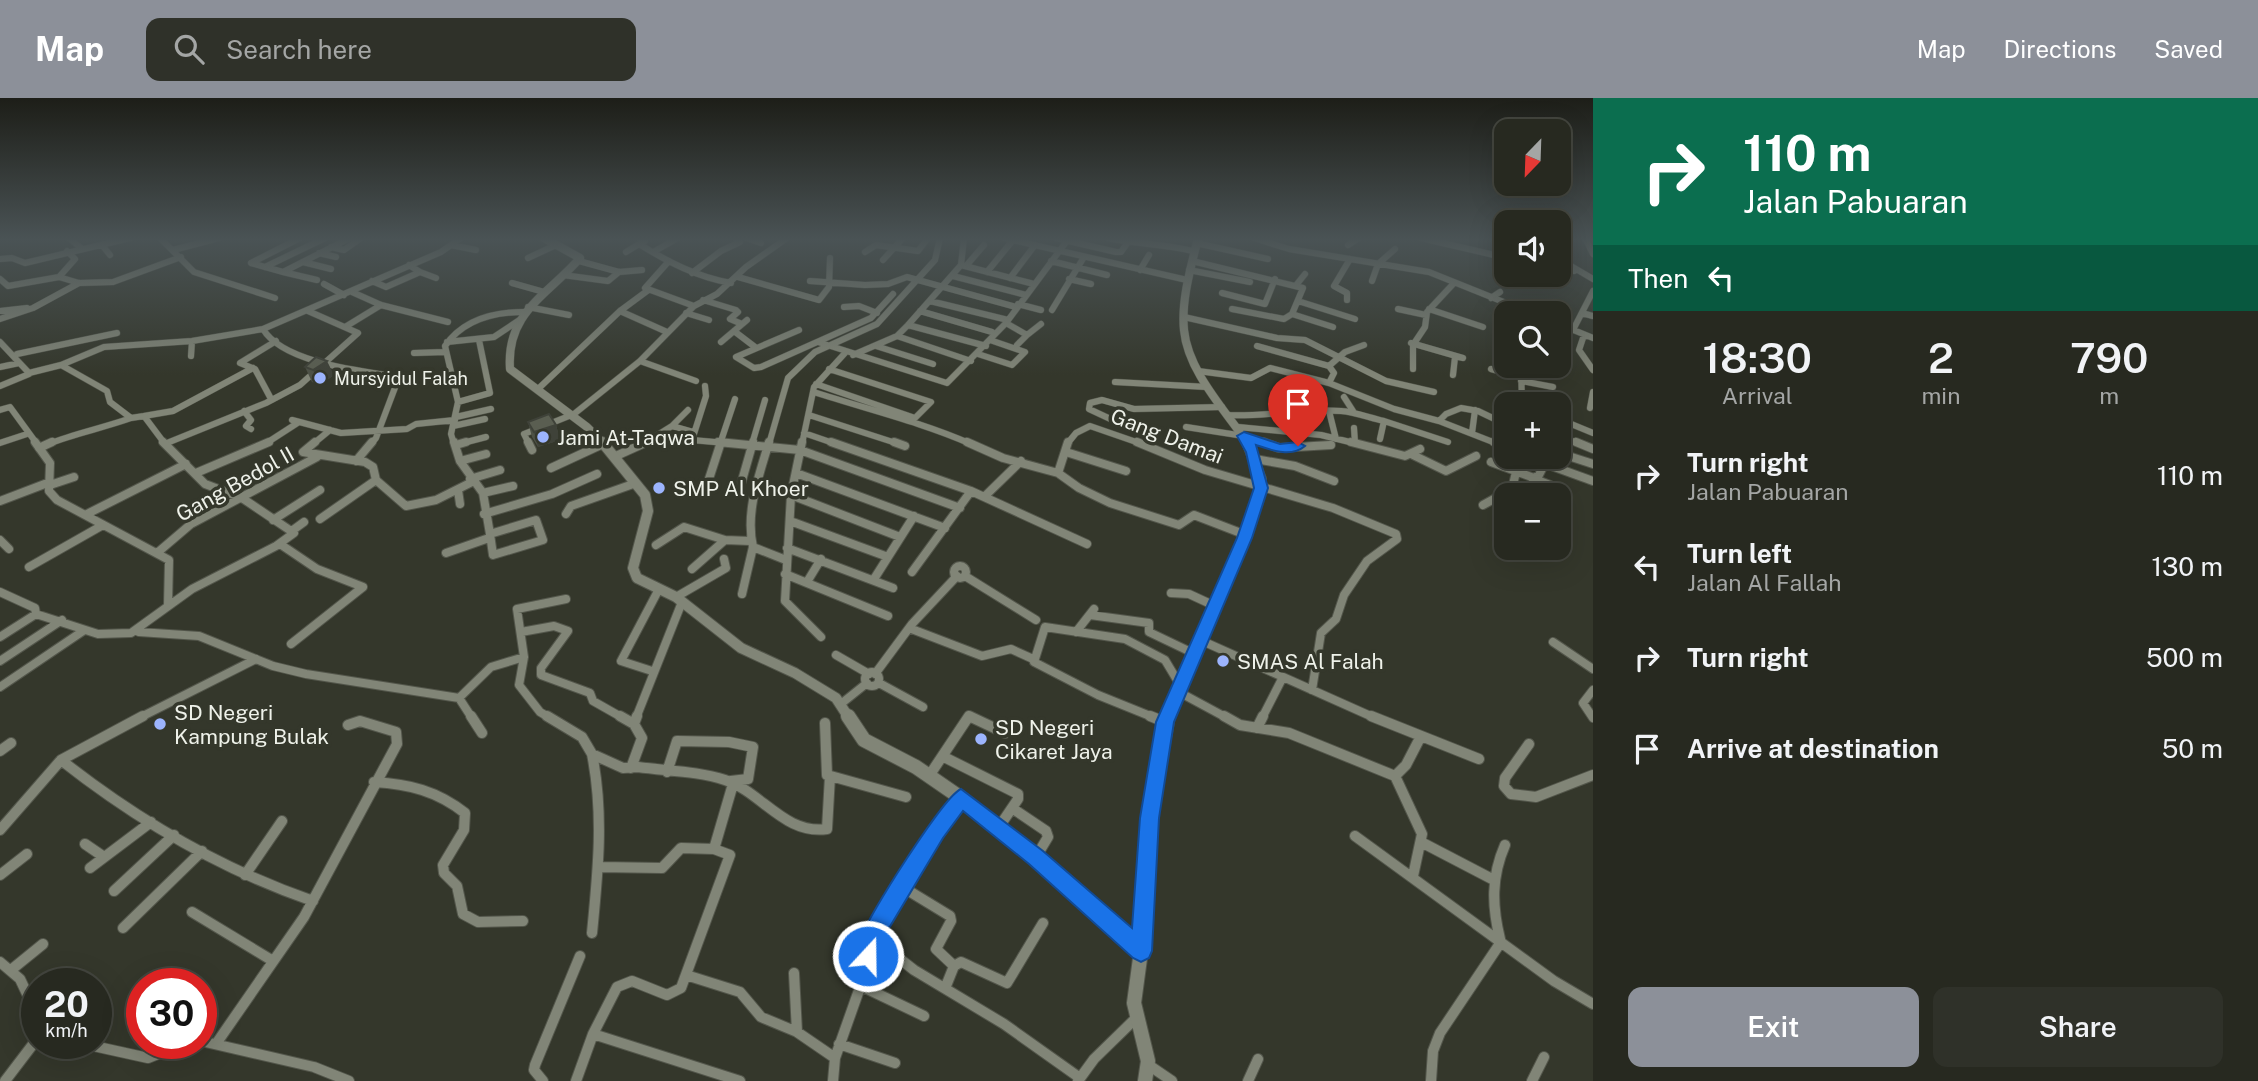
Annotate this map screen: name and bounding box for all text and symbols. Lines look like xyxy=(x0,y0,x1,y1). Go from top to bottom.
search box xyxy=(146,18,636,81)
text: Map xyxy=(35,30,104,68)
icon: search xyxy=(170,30,208,68)
text: Search here xyxy=(226,34,372,65)
text: Map xyxy=(1917,35,1966,63)
text: Directions xyxy=(2004,35,2116,63)
text: Saved xyxy=(2154,35,2223,63)
north arrow xyxy=(1494,119,1572,196)
map controls xyxy=(1494,119,1571,560)
text: 110 m xyxy=(1743,124,1871,182)
icon: right xyxy=(1628,126,1719,217)
text: Jalan Pabuaran xyxy=(1743,183,1968,220)
button: sound xyxy=(1494,210,1571,287)
icon: left xyxy=(1702,259,1740,297)
text: Then xyxy=(1628,263,1688,294)
button: search xyxy=(1494,301,1571,378)
text: 18:30 xyxy=(1703,333,1812,382)
text: 2 xyxy=(1928,333,1954,382)
text: 790 xyxy=(2070,333,2148,382)
place label: Mursyidul Falah xyxy=(334,368,468,389)
marker: Mursyidul Falah xyxy=(312,370,328,386)
pin xyxy=(1268,374,1328,446)
text: Arrival xyxy=(1722,382,1793,409)
text: min xyxy=(1921,382,1960,409)
text: m xyxy=(2099,382,2119,409)
icon: arrive xyxy=(1279,385,1317,423)
button: + xyxy=(1494,392,1571,469)
street label: Gang Damai xyxy=(1107,403,1227,469)
place label: Jami At-Taqwa xyxy=(557,425,695,450)
marker: Jami At-Taqwa xyxy=(535,429,551,445)
street label: Gang Bedol II xyxy=(172,441,298,527)
text: Turn right xyxy=(1687,447,1809,478)
icon: right xyxy=(1628,457,1666,495)
text: 110 m xyxy=(2157,460,2223,491)
place label: SMP Al Khoer xyxy=(673,476,809,501)
text: Jalan Pabuaran xyxy=(1687,478,1849,505)
marker: SMP Al Khoer xyxy=(651,480,667,496)
button: − xyxy=(1494,483,1571,560)
text: Turn left xyxy=(1687,538,1792,569)
icon: left xyxy=(1628,548,1666,586)
text: 130 m xyxy=(2151,551,2223,582)
text: Jalan Al Fallah xyxy=(1687,569,1842,596)
icon: right xyxy=(1628,639,1666,677)
text: Turn right xyxy=(1687,642,1809,673)
text: 500 m xyxy=(2146,642,2223,673)
place label: SMAS Al Falah xyxy=(1237,649,1384,674)
marker: SMAS Al Falah xyxy=(1215,653,1231,669)
place label: SD Negeri Kampung Bulak xyxy=(174,700,329,749)
place label: SD Negeri Cikaret Jaya xyxy=(995,715,1113,764)
marker: SD Negeri Kampung Bulak xyxy=(152,716,168,732)
icon: arrive xyxy=(1628,730,1666,768)
marker: SD Negeri Cikaret Jaya xyxy=(973,731,989,747)
text: Arrive at destination xyxy=(1687,733,1939,764)
text: 50 m xyxy=(2162,733,2223,764)
position arrow xyxy=(831,919,905,993)
speed limit sign: 30 xyxy=(126,968,217,1059)
text: 20 xyxy=(44,984,89,1025)
button: Exit xyxy=(1628,987,1919,1067)
button: Share xyxy=(1933,987,2223,1067)
text: km/h xyxy=(45,1020,88,1041)

